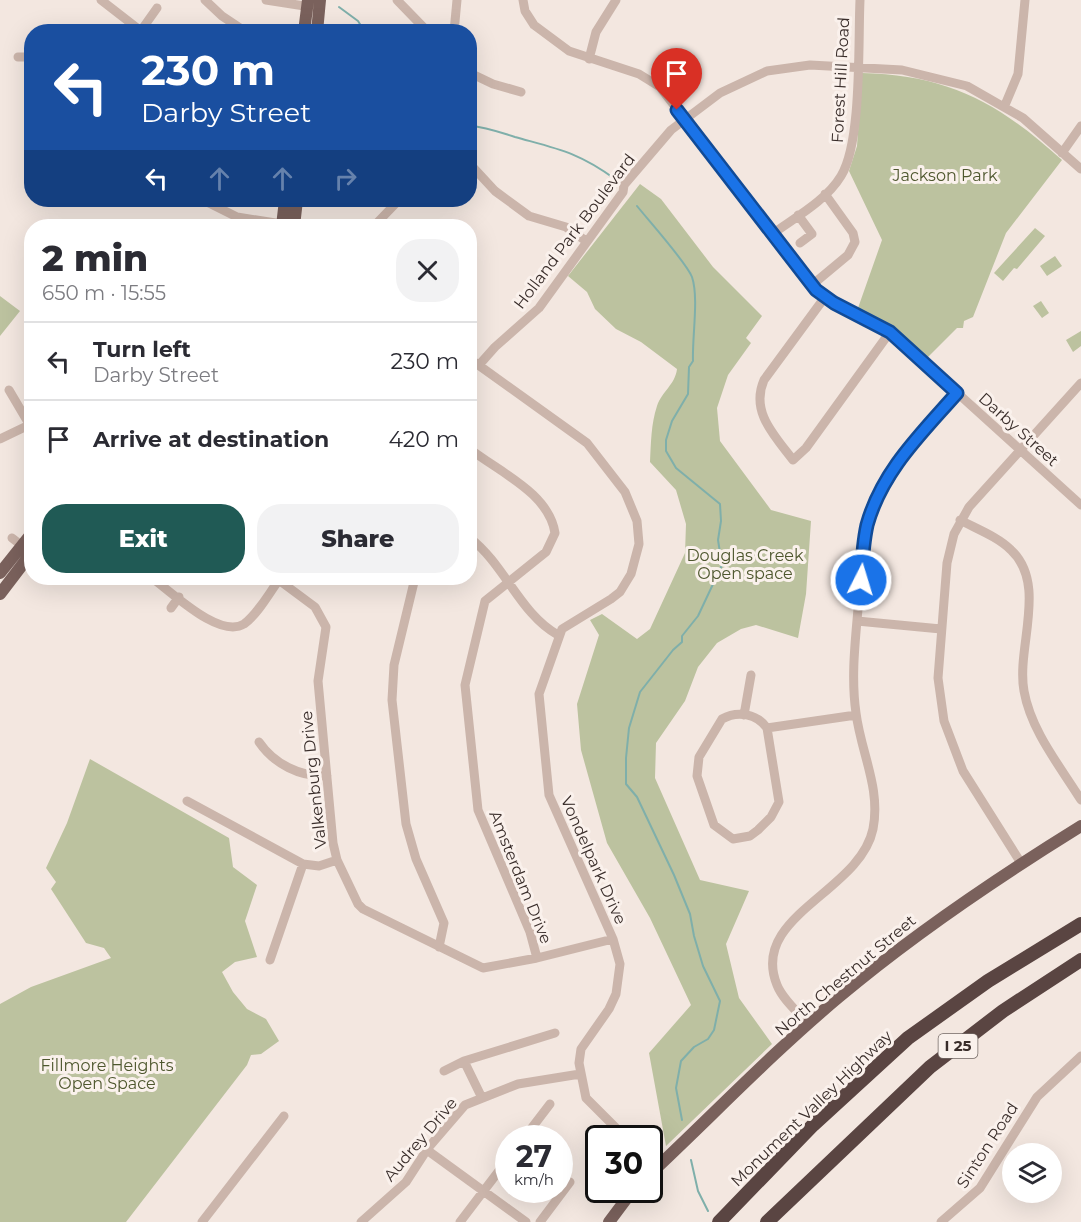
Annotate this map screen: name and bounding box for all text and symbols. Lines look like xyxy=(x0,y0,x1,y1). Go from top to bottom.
street label: Forest Hill Road xyxy=(828,17,853,144)
text: 230 m xyxy=(141,44,275,96)
icon: left xyxy=(42,48,120,126)
pin xyxy=(651,48,702,110)
icon: arrive xyxy=(660,57,693,90)
text: Darby Street xyxy=(141,96,311,129)
street label: Holland Park Boulevard xyxy=(510,150,639,313)
icon: left xyxy=(140,162,173,195)
icon: ahead xyxy=(203,162,236,195)
icon: ahead xyxy=(266,162,299,195)
icon: right xyxy=(329,162,362,195)
park label: Jackson Park xyxy=(891,166,998,185)
text: 2 min xyxy=(42,236,148,280)
button: close xyxy=(396,239,459,302)
text: 650 m · 15:55 xyxy=(42,281,166,305)
text: Turn left xyxy=(93,336,191,363)
icon: left xyxy=(42,345,75,378)
text: 230 m xyxy=(390,348,459,375)
text: Darby Street xyxy=(93,363,219,387)
street label: Darby Street xyxy=(975,389,1063,470)
icon: arrive xyxy=(42,423,75,456)
text: Arrive at destination xyxy=(93,426,329,453)
text: 420 m xyxy=(388,426,459,453)
button: Exit xyxy=(42,504,245,573)
button: Share xyxy=(257,504,459,573)
park label: Douglas Creek Open space xyxy=(686,546,804,583)
position arrow xyxy=(829,548,893,612)
street label: Valkenburg Drive xyxy=(297,710,330,850)
street label: Vondelpark Drive xyxy=(557,793,630,927)
street label: Amsterdam Drive xyxy=(485,808,556,946)
street label: North Chestnut Street xyxy=(771,911,920,1040)
street label: Monument Valley Highway xyxy=(727,1026,896,1190)
road number: I 25 xyxy=(938,1034,978,1058)
park label: Fillmore Heights Open Space xyxy=(40,1056,174,1093)
street label: Audrey Drive xyxy=(380,1094,461,1185)
street label: Sinton Road xyxy=(953,1099,1022,1192)
speed limit sign: 30 xyxy=(585,1125,663,1203)
text: 27 xyxy=(516,1138,552,1175)
map controls xyxy=(1002,1143,1062,1203)
button: layers xyxy=(1002,1143,1062,1203)
text: km/h xyxy=(514,1170,554,1189)

